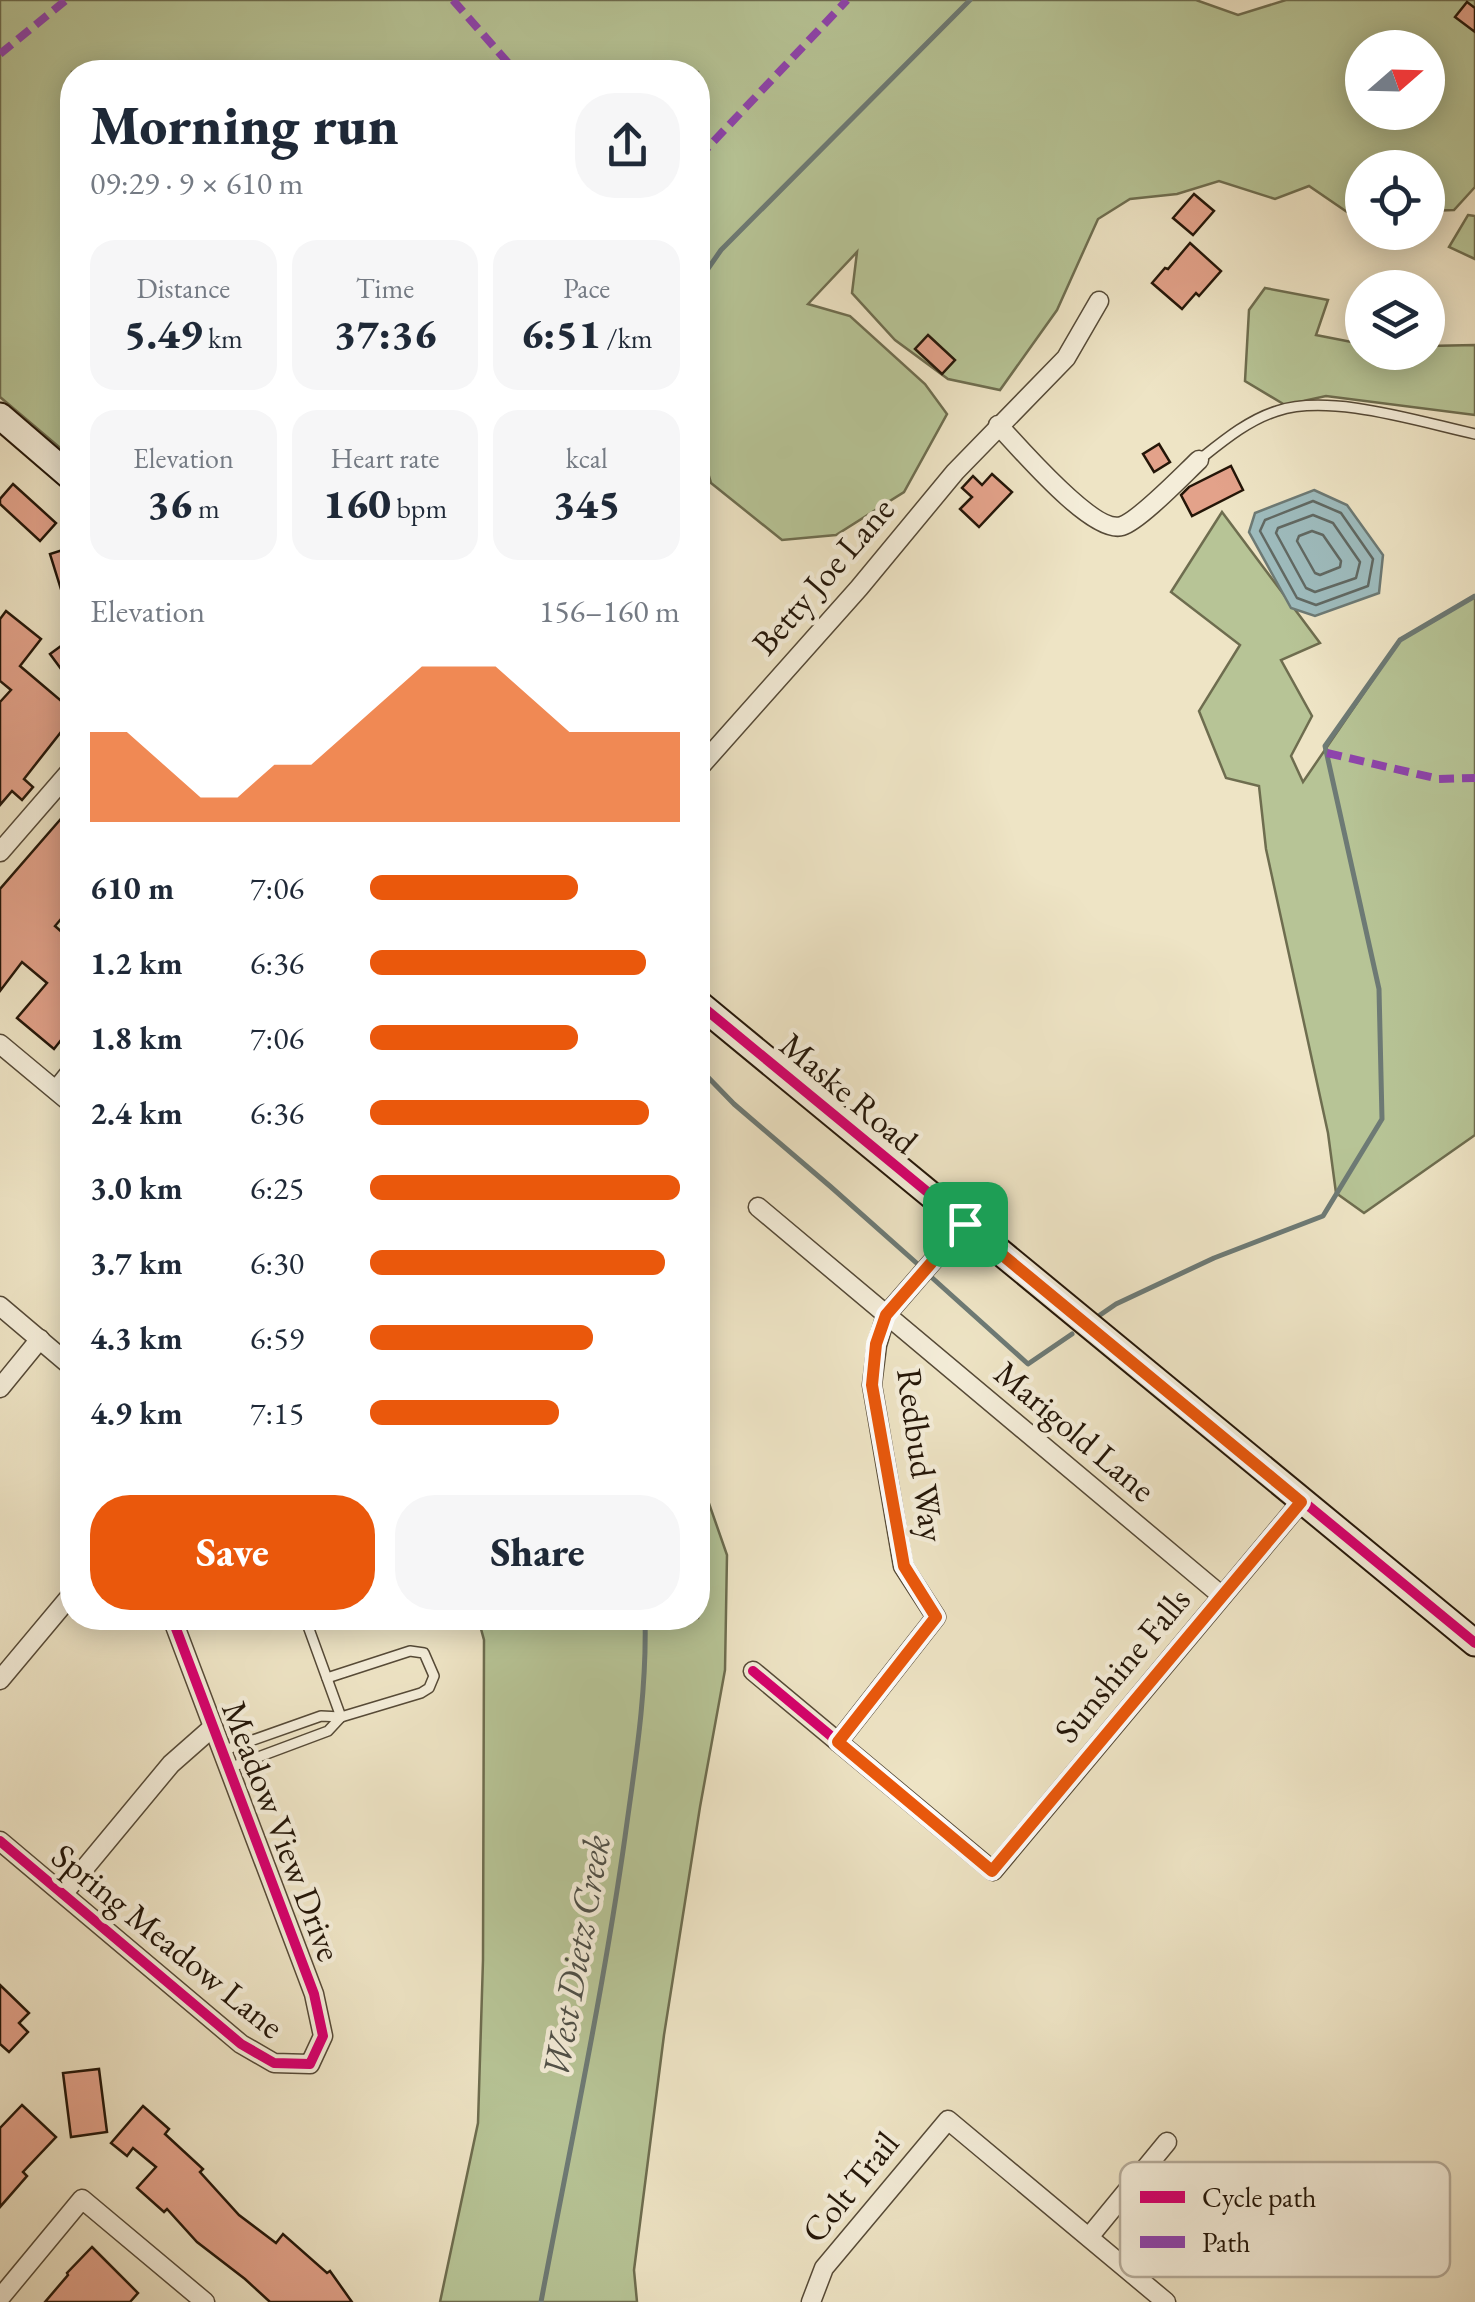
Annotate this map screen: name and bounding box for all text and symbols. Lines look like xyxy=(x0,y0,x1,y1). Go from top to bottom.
north arrow xyxy=(1345,30,1445,130)
map controls xyxy=(1345,30,1445,370)
text: Morning run xyxy=(90,89,399,160)
button: share xyxy=(575,93,680,198)
button: locate xyxy=(1345,150,1445,250)
text: 09:29 · 9 × 610 m xyxy=(90,162,303,204)
text: Distance xyxy=(137,270,230,306)
text: Time xyxy=(356,270,414,306)
text: Pace xyxy=(563,270,610,306)
button: layers xyxy=(1345,270,1445,370)
text: 5.49 xyxy=(124,306,202,361)
text: 37:36 xyxy=(334,306,436,361)
text: 6:51 xyxy=(521,306,601,361)
text: km xyxy=(202,320,243,356)
text: /km xyxy=(601,320,653,356)
text: Elevation xyxy=(133,440,234,476)
text: Heart rate xyxy=(331,440,439,476)
text: kcal xyxy=(566,440,608,476)
text: 36 xyxy=(147,476,192,531)
text: 160 xyxy=(323,476,391,531)
text: 345 xyxy=(553,476,621,531)
street label: Betty Joe Lane xyxy=(742,487,904,664)
text: m xyxy=(192,490,220,526)
text: bpm xyxy=(391,490,447,526)
text: Elevation xyxy=(90,590,205,632)
text: 156–160 m xyxy=(539,590,680,632)
text: 610 m xyxy=(90,867,174,909)
text: 7:06 xyxy=(250,867,304,909)
text: 1.2 km xyxy=(90,942,183,984)
text: 6:36 xyxy=(250,942,304,984)
text: 1.8 km xyxy=(90,1017,183,1059)
text: 7:06 xyxy=(250,1017,304,1059)
street label: Maske Road xyxy=(771,1022,928,1164)
text: 2.4 km xyxy=(90,1092,183,1134)
text: 6:36 xyxy=(250,1092,304,1134)
text: 3.0 km xyxy=(90,1167,183,1209)
text: 6:25 xyxy=(250,1167,304,1209)
pin xyxy=(923,1182,1008,1267)
icon: arrive xyxy=(938,1197,993,1252)
text: 3.7 km xyxy=(90,1242,183,1284)
text: 6:30 xyxy=(250,1242,304,1284)
text: 4.3 km xyxy=(90,1317,183,1359)
text: 6:59 xyxy=(250,1317,304,1359)
street label: Marigold Lane xyxy=(985,1350,1165,1511)
street label: Redbud Way xyxy=(887,1365,956,1545)
text: 4.9 km xyxy=(90,1392,183,1434)
text: 7:15 xyxy=(250,1392,304,1434)
button: Save xyxy=(90,1495,375,1610)
button: Share xyxy=(395,1495,680,1610)
street label: Sunshine Falls xyxy=(1044,1578,1200,1752)
street label: Meadow View Drive xyxy=(212,1695,353,1967)
water label: West Dietz Creek xyxy=(530,1831,621,2081)
street label: Spring Meadow Lane xyxy=(43,1833,294,2048)
street label: Colt Trail xyxy=(791,2122,908,2252)
legend xyxy=(1120,2162,1450,2277)
text: Cycle path xyxy=(1202,2179,1316,2215)
text: Path xyxy=(1202,2224,1250,2260)

